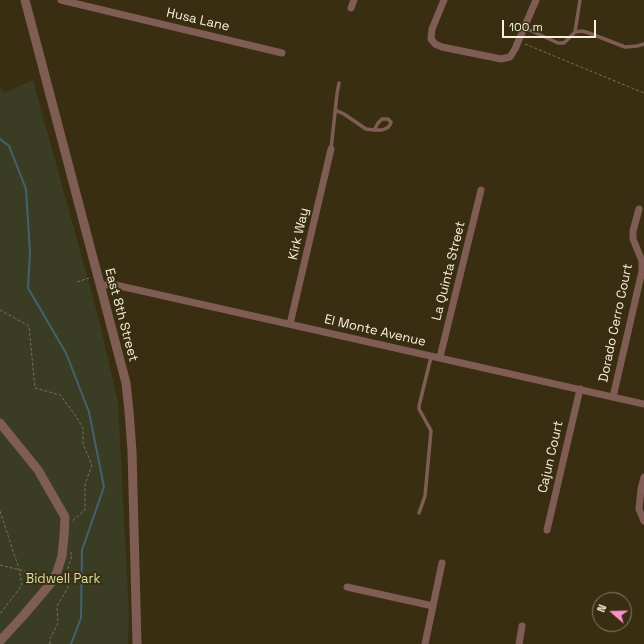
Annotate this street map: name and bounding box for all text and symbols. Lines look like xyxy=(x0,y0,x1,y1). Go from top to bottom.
street label: Husa Lane xyxy=(165,5,231,35)
scale bar xyxy=(504,12,598,38)
text: 100 m xyxy=(509,19,543,35)
street label: Kirk Way xyxy=(285,206,313,262)
street label: La Quinta Street xyxy=(429,220,469,322)
street label: Dorado Cerro Court xyxy=(596,262,636,384)
street label: East 8th Street xyxy=(101,267,141,363)
street label: El Monte Avenue xyxy=(323,312,427,350)
street label: Cajun Court xyxy=(535,419,567,495)
park label: Bidwell Park xyxy=(26,571,100,587)
north arrow xyxy=(592,592,632,632)
text: N xyxy=(594,602,610,614)

